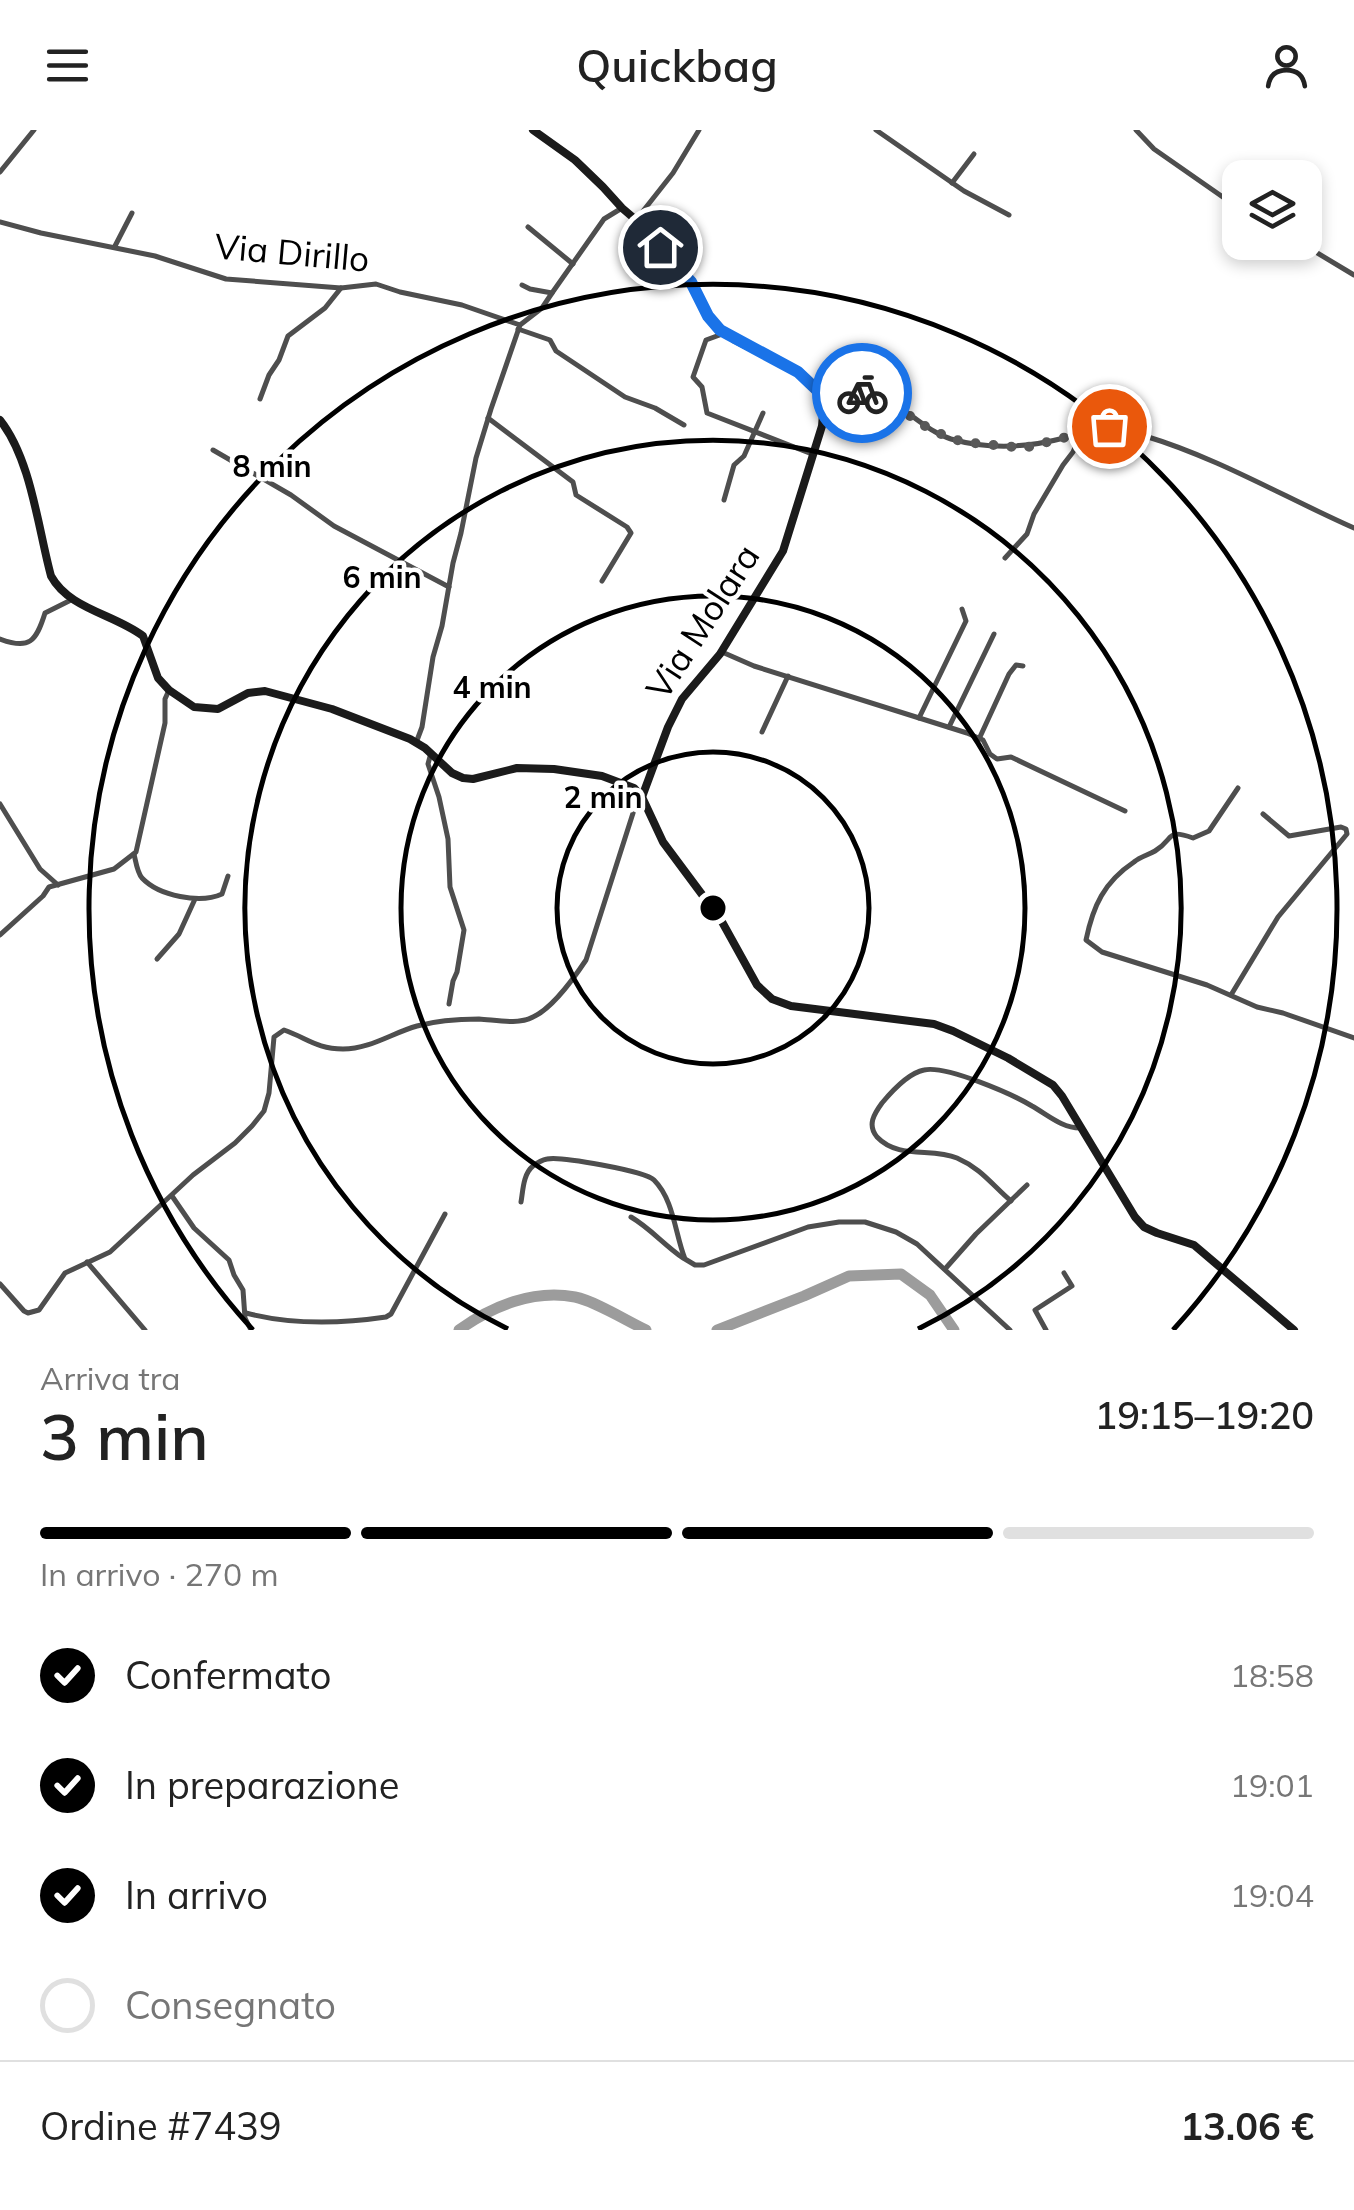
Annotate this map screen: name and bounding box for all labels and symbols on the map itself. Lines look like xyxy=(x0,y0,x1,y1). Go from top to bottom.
pin xyxy=(618,205,703,290)
street label: Via Dirillo xyxy=(213,223,371,281)
courier xyxy=(812,343,912,443)
pin xyxy=(1067,384,1152,469)
text: 8 min xyxy=(232,447,312,485)
street label: Via Molara xyxy=(636,536,768,707)
text: 6 min xyxy=(342,558,422,596)
text: 4 min xyxy=(452,668,532,706)
text: 2 min xyxy=(563,778,643,816)
centre of rings xyxy=(695,890,731,926)

